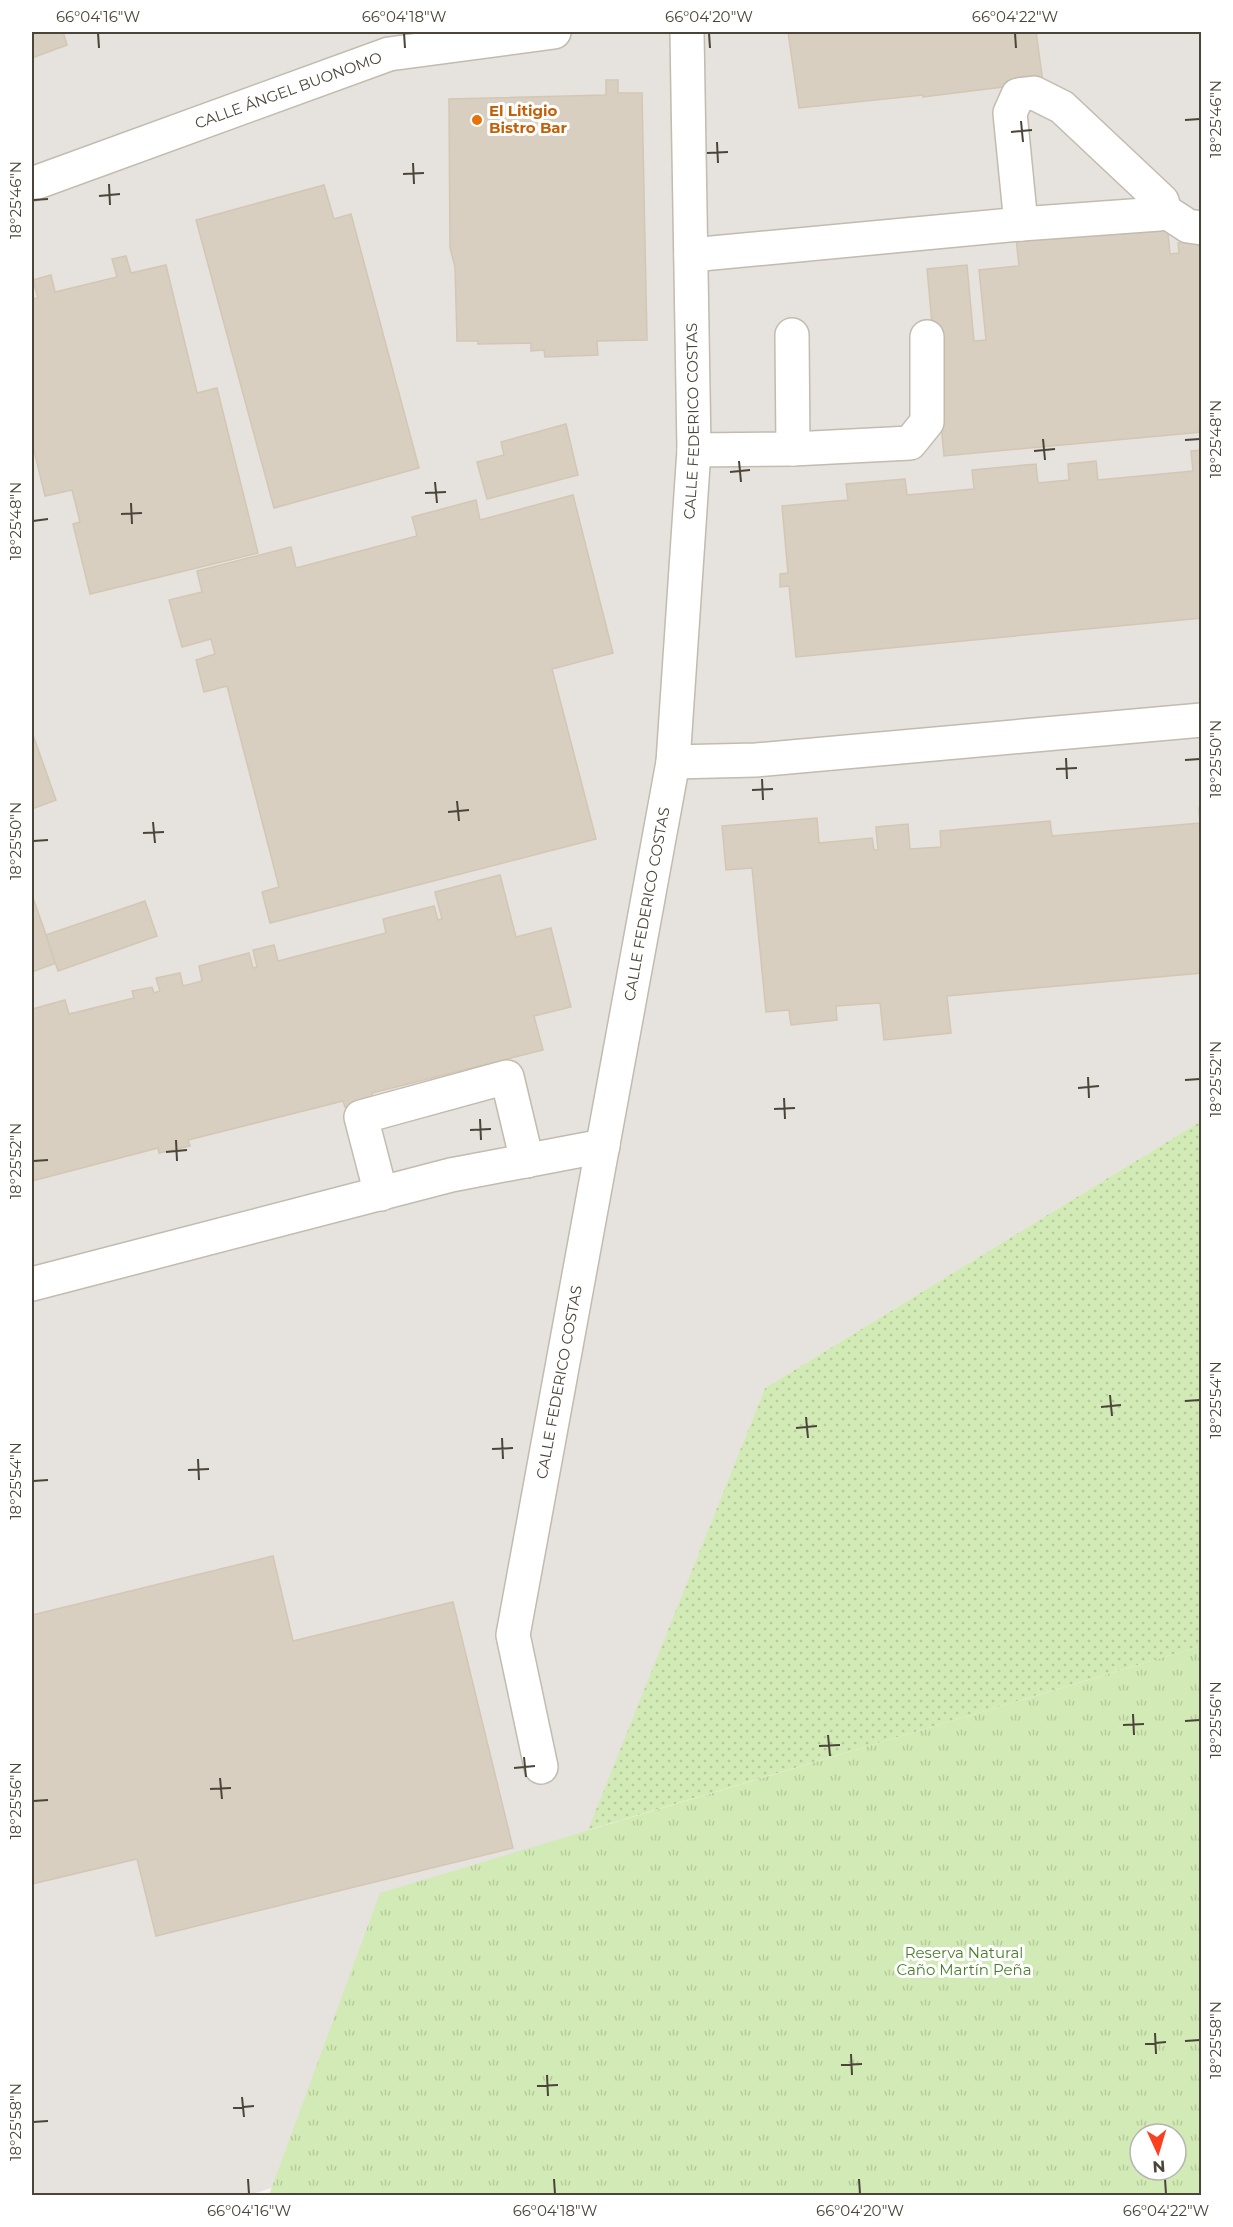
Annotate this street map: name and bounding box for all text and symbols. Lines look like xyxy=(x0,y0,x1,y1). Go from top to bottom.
text: 66°04'16"W xyxy=(56,7,140,26)
text: 66°04'18"W xyxy=(362,7,447,26)
text: 66°04'20"W xyxy=(665,7,753,26)
text: 66°04'22"W xyxy=(972,7,1059,26)
street label: CALLE ÁNGEL BUONOMO xyxy=(192,47,385,133)
text: 18°25'46"N xyxy=(1206,80,1225,158)
place label: El Litigio Bistro Bar xyxy=(489,101,568,137)
marker: El Litigio Bistro Bar xyxy=(470,113,484,127)
text: 18°25'46"N xyxy=(6,161,25,239)
street label: CALLE FEDERICO COSTAS xyxy=(679,323,703,520)
text: 18°25'48"N xyxy=(1206,400,1225,478)
text: 18°25'48"N xyxy=(6,482,25,560)
text: 18°25'50"N xyxy=(1206,720,1225,798)
text: 18°25'50"N xyxy=(6,802,25,880)
street label: CALLE FEDERICO COSTAS xyxy=(619,806,674,1002)
text: 18°25'52"N xyxy=(1206,1041,1225,1117)
text: 18°25'52"N xyxy=(6,1123,25,1199)
street label: CALLE FEDERICO COSTAS xyxy=(532,1284,586,1481)
text: 18°25'54"N xyxy=(1206,1361,1225,1439)
text: 18°25'54"N xyxy=(6,1442,25,1520)
text: 18°25'56"N xyxy=(1206,1681,1225,1759)
text: 18°25'56"N xyxy=(6,1762,25,1840)
park label: Reserva Natural Caño Martín Peña xyxy=(896,1943,1032,1979)
text: 18°25'58"N xyxy=(1206,2001,1225,2079)
text: 18°25'58"N xyxy=(6,2083,25,2161)
north arrow xyxy=(1128,2122,1188,2182)
text: N xyxy=(1152,2157,1166,2176)
text: 66°04'16"W xyxy=(207,2201,291,2220)
text: 66°04'18"W xyxy=(513,2201,598,2220)
text: 66°04'20"W xyxy=(816,2201,904,2220)
text: 66°04'22"W xyxy=(1123,2201,1210,2220)

